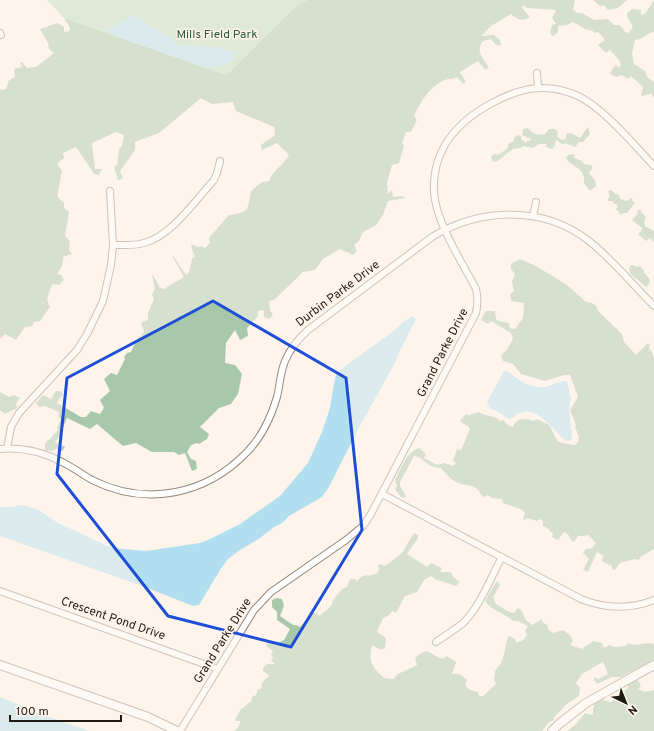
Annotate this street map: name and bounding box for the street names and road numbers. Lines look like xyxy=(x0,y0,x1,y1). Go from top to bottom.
street label: Durbin Parke Drive xyxy=(293,257,383,331)
street label: Grand Parke Drive xyxy=(414,306,472,400)
street label: Crescent Pond Drive xyxy=(59,594,167,644)
street label: Grand Parke Drive xyxy=(190,595,256,687)

